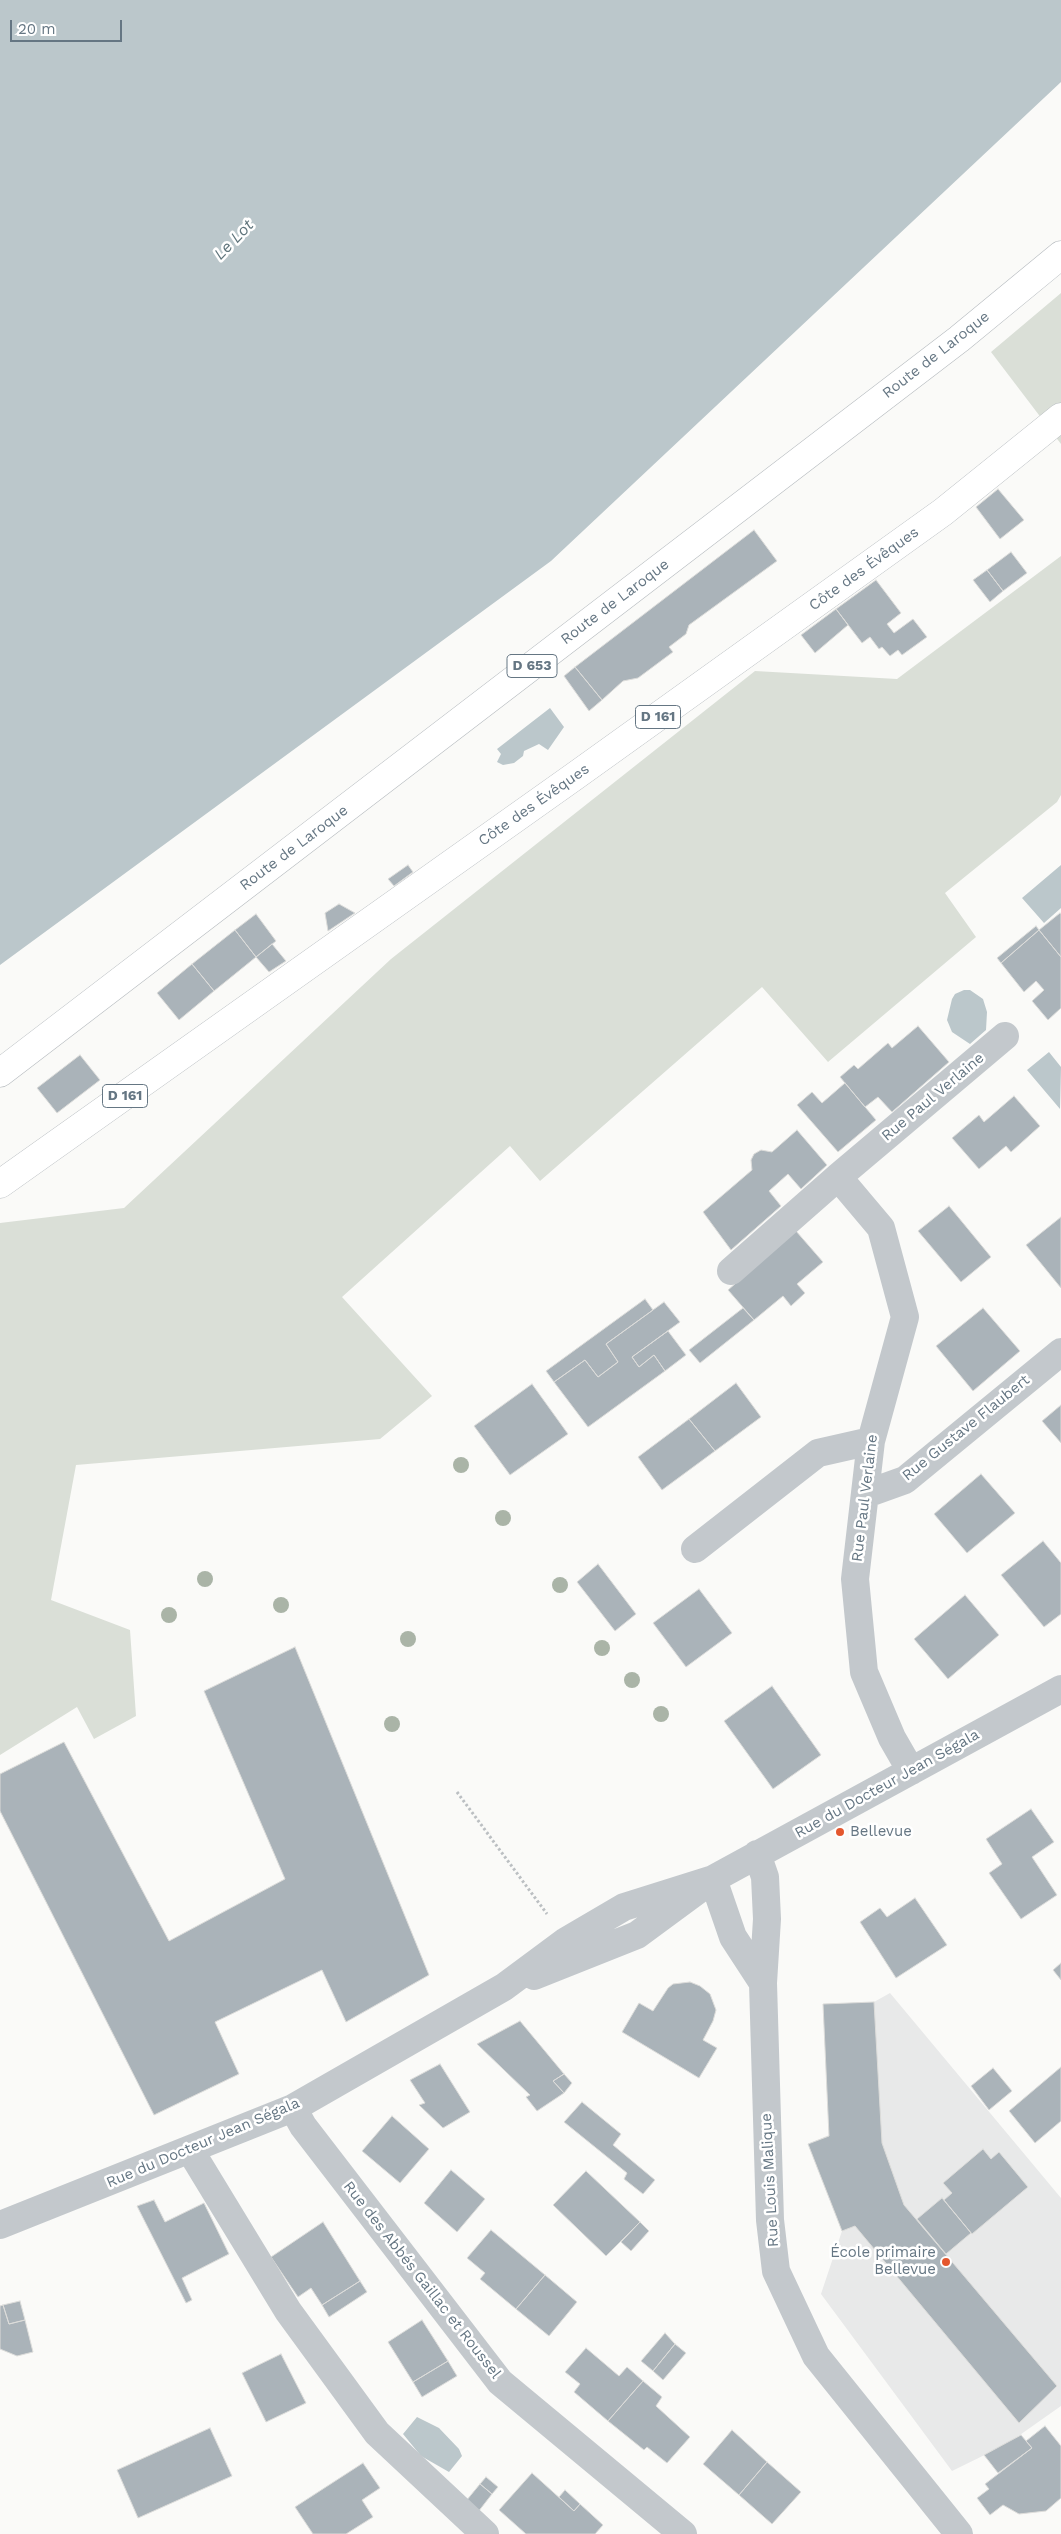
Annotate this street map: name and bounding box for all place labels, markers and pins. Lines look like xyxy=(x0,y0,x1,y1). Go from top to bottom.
place label: Bellevue xyxy=(850,1823,912,1841)
marker: Bellevue xyxy=(834,1826,846,1838)
place label: École primaire Bellevue xyxy=(830,2244,936,2279)
marker: École primaire Bellevue xyxy=(940,2256,952,2268)

